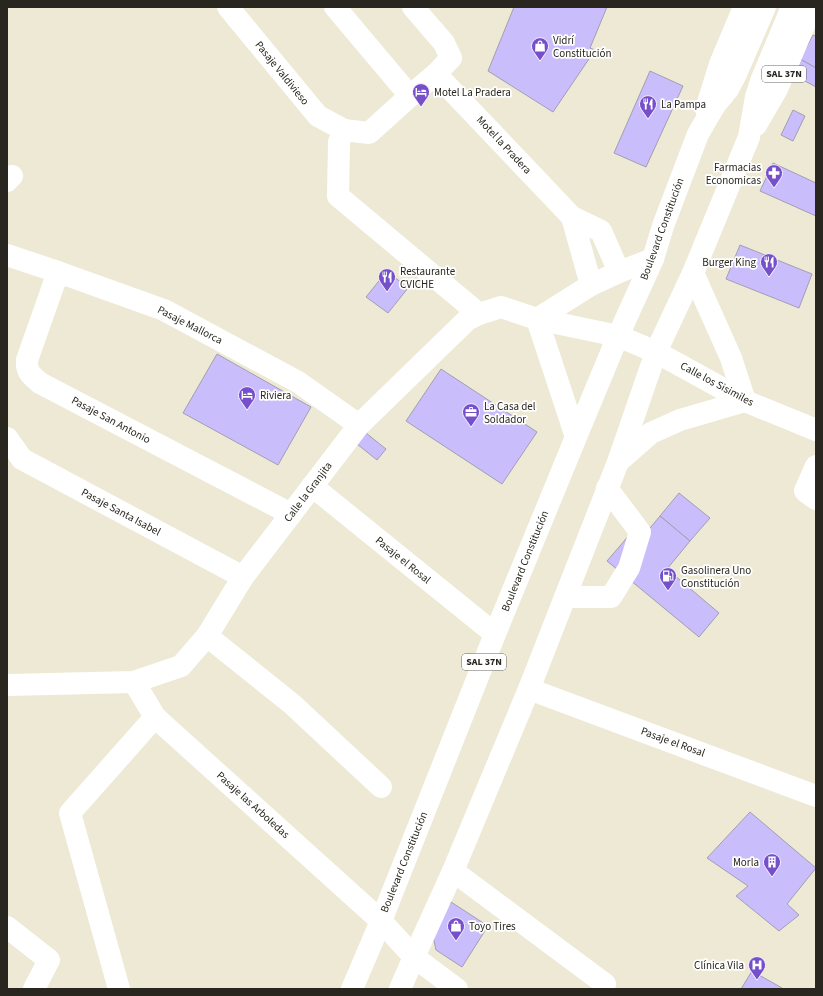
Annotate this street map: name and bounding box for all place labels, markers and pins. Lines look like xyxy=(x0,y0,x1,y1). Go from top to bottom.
place label: Vidrí Constitución xyxy=(553,33,611,61)
shop icon: Vidrí Constitución xyxy=(530,36,550,61)
hotel icon: Motel La Pradera xyxy=(411,82,431,107)
place label: Motel La Pradera xyxy=(434,85,511,100)
restaurant icon: La Pampa xyxy=(638,94,658,119)
place label: La Pampa xyxy=(661,97,706,112)
place label: Farmacias Economicas xyxy=(706,160,761,188)
pharmacy icon: Farmacias Economicas xyxy=(764,163,784,188)
restaurant icon: Burger King xyxy=(759,252,779,277)
place label: Burger King xyxy=(702,255,756,270)
place label: Restaurante CVICHE xyxy=(400,264,456,292)
restaurant icon: Restaurante CVICHE xyxy=(377,267,397,292)
hotel icon: Riviera xyxy=(237,385,257,410)
place label: Riviera xyxy=(260,388,291,403)
place label: La Casa del Soldador xyxy=(484,399,536,427)
office icon: La Casa del Soldador xyxy=(461,402,481,427)
place label: Gasolinera Uno Constitución xyxy=(681,563,751,591)
fuel station icon: Gasolinera Uno Constitución xyxy=(658,566,678,591)
building icon: Morla xyxy=(762,852,782,877)
place label: Morla xyxy=(733,855,759,870)
shop icon: Toyo Tires xyxy=(446,916,466,941)
place label: Toyo Tires xyxy=(469,919,516,934)
hospital icon: Clínica Vila xyxy=(747,955,767,980)
place label: Clínica Vila xyxy=(694,958,744,973)

